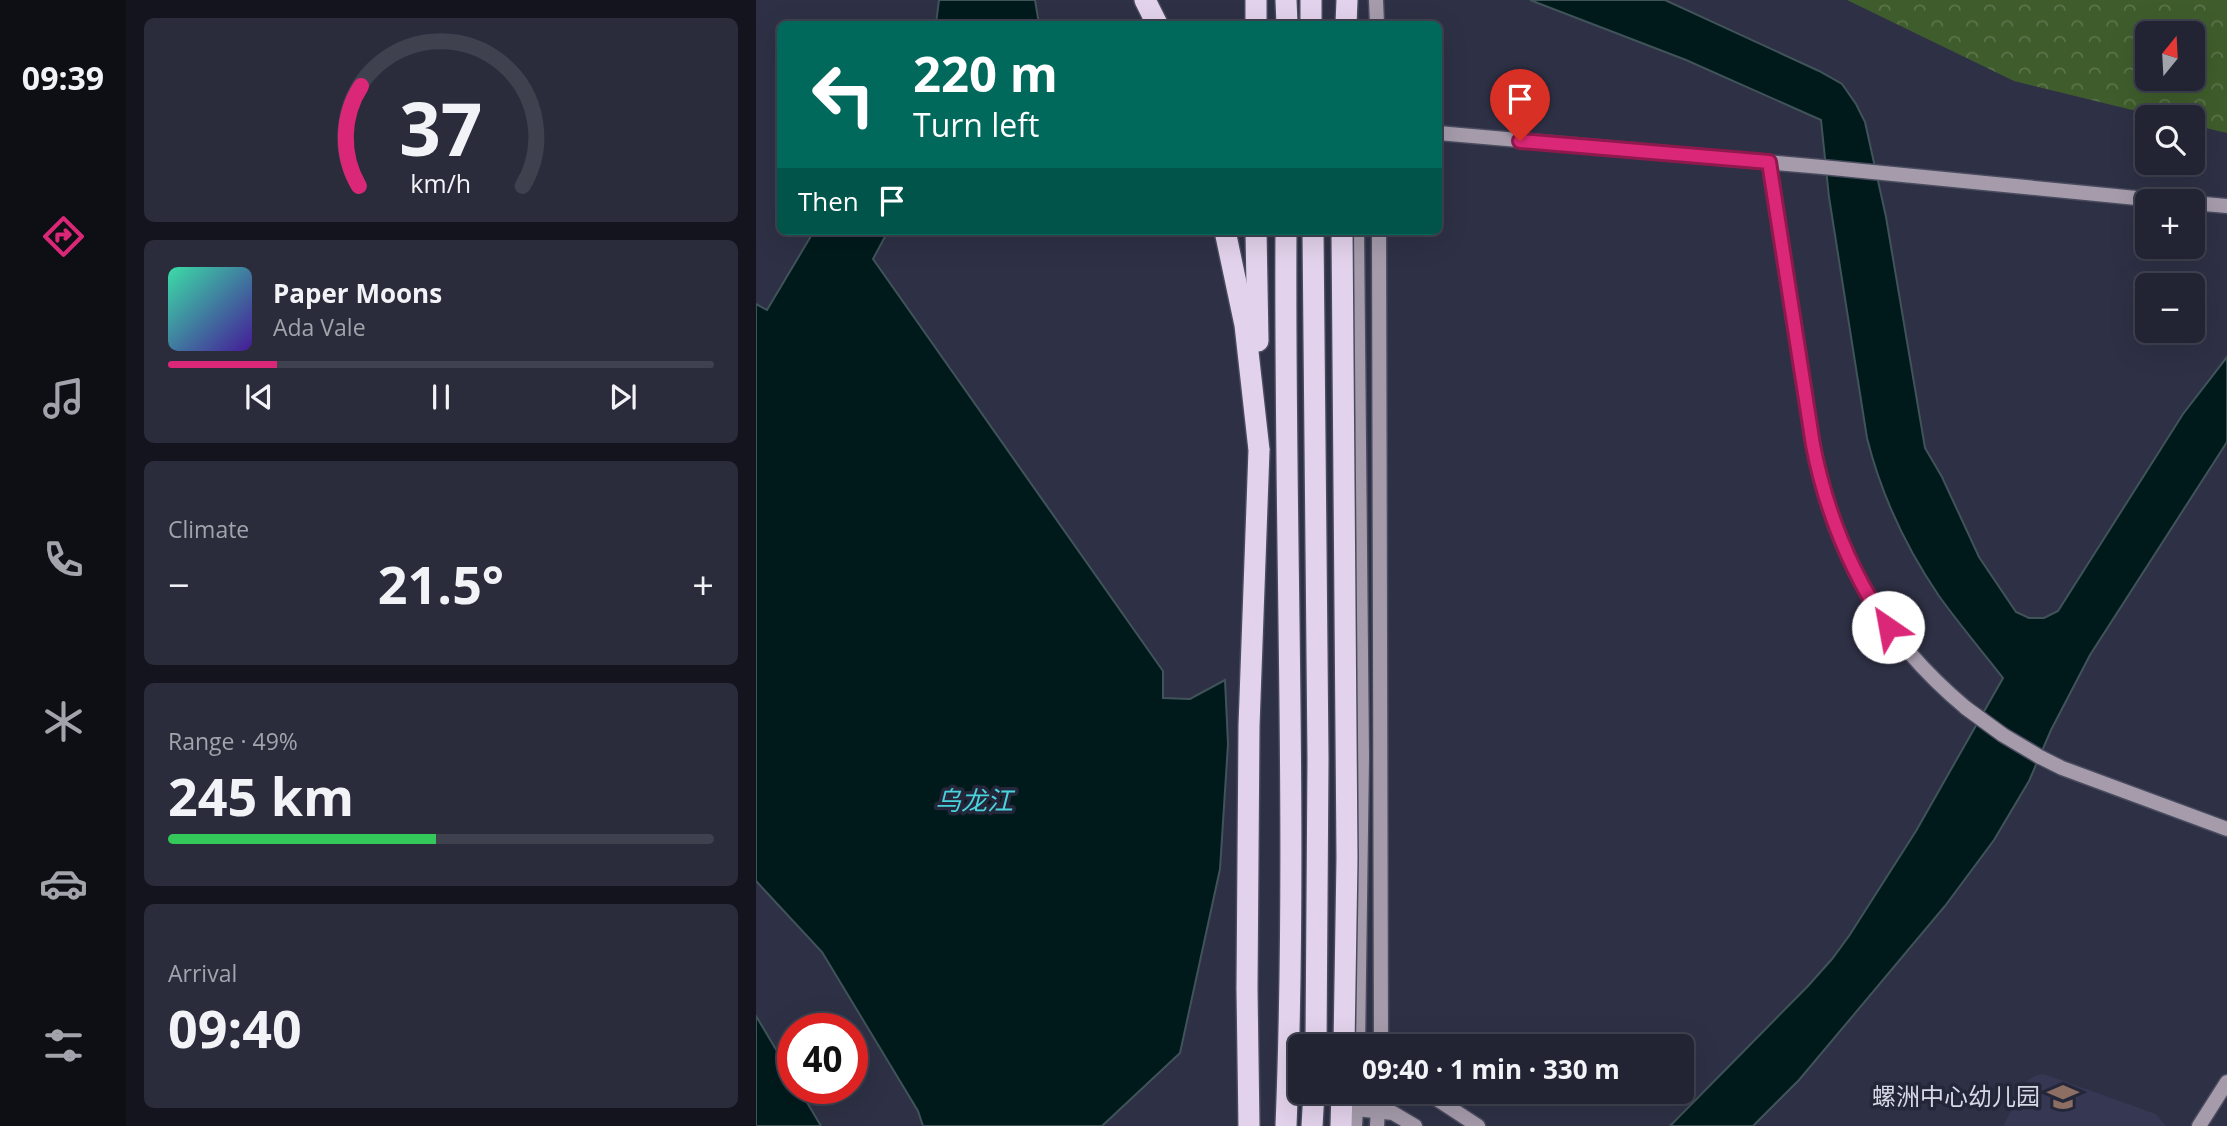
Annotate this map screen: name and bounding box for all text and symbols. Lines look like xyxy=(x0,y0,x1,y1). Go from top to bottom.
north arrow xyxy=(2135,21,2205,91)
map controls xyxy=(2135,21,2205,343)
text: 220 m xyxy=(913,40,1058,106)
icon: left xyxy=(798,49,889,140)
text: 09:39 xyxy=(22,56,104,99)
pin xyxy=(1490,69,1550,141)
text: 37 xyxy=(399,78,483,177)
icon: arrive xyxy=(1501,80,1539,118)
text: Turn left xyxy=(913,103,1039,146)
button: search xyxy=(2135,105,2205,175)
text: km/h xyxy=(411,166,471,200)
icon: arrive xyxy=(873,182,911,220)
text: Then xyxy=(798,183,859,219)
button: + xyxy=(2135,189,2205,259)
icon: directions xyxy=(39,212,88,261)
button: − xyxy=(2135,273,2205,343)
text: Paper Moons xyxy=(273,275,442,311)
text: Ada Vale xyxy=(273,311,366,343)
icon: music xyxy=(39,374,88,423)
icon: previous xyxy=(240,378,278,416)
icon: pause xyxy=(422,378,460,416)
icon: next xyxy=(604,378,642,416)
text: Climate xyxy=(168,513,249,545)
icon: phone xyxy=(39,535,88,584)
text: 21.5° xyxy=(378,548,504,619)
text: − xyxy=(168,558,190,610)
text: + xyxy=(692,558,714,610)
position arrow xyxy=(1851,590,1925,664)
icon: climate xyxy=(39,697,88,746)
text: Range · 49% xyxy=(168,725,298,757)
text: 245 km xyxy=(168,760,354,831)
water label: 乌龙江 xyxy=(935,782,1016,818)
icon: car xyxy=(39,859,88,908)
text: Arrival xyxy=(168,957,237,989)
text: 09:40 xyxy=(168,992,302,1063)
speed limit sign: 40 xyxy=(777,1013,868,1104)
icon: filters xyxy=(39,1021,88,1070)
text: 09:40 · 1 min · 330 m xyxy=(1362,1051,1620,1087)
place label: 螺洲中心幼儿园 xyxy=(1872,1079,2040,1112)
school or university icon: 螺洲中心幼儿园 xyxy=(2046,1080,2080,1114)

